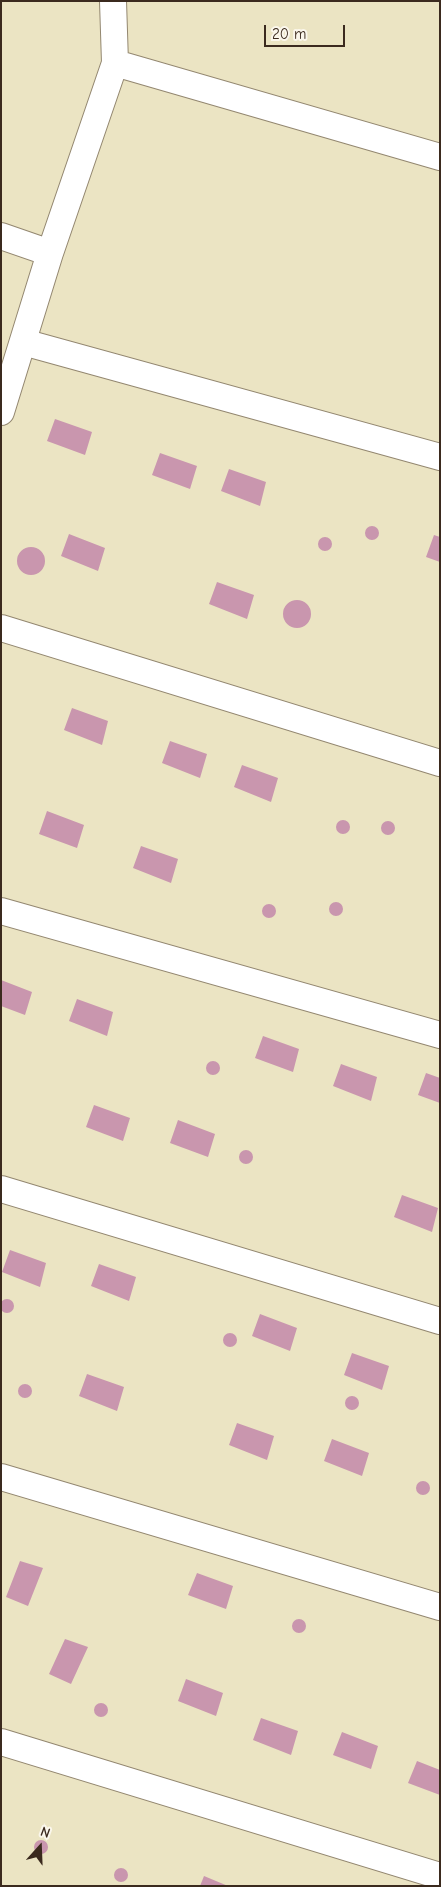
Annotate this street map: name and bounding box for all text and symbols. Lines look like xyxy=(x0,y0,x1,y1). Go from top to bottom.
scale bar xyxy=(266,15,347,47)
text: 20 m xyxy=(272,25,306,43)
north arrow xyxy=(15,1822,65,1872)
text: N xyxy=(38,1823,52,1842)

